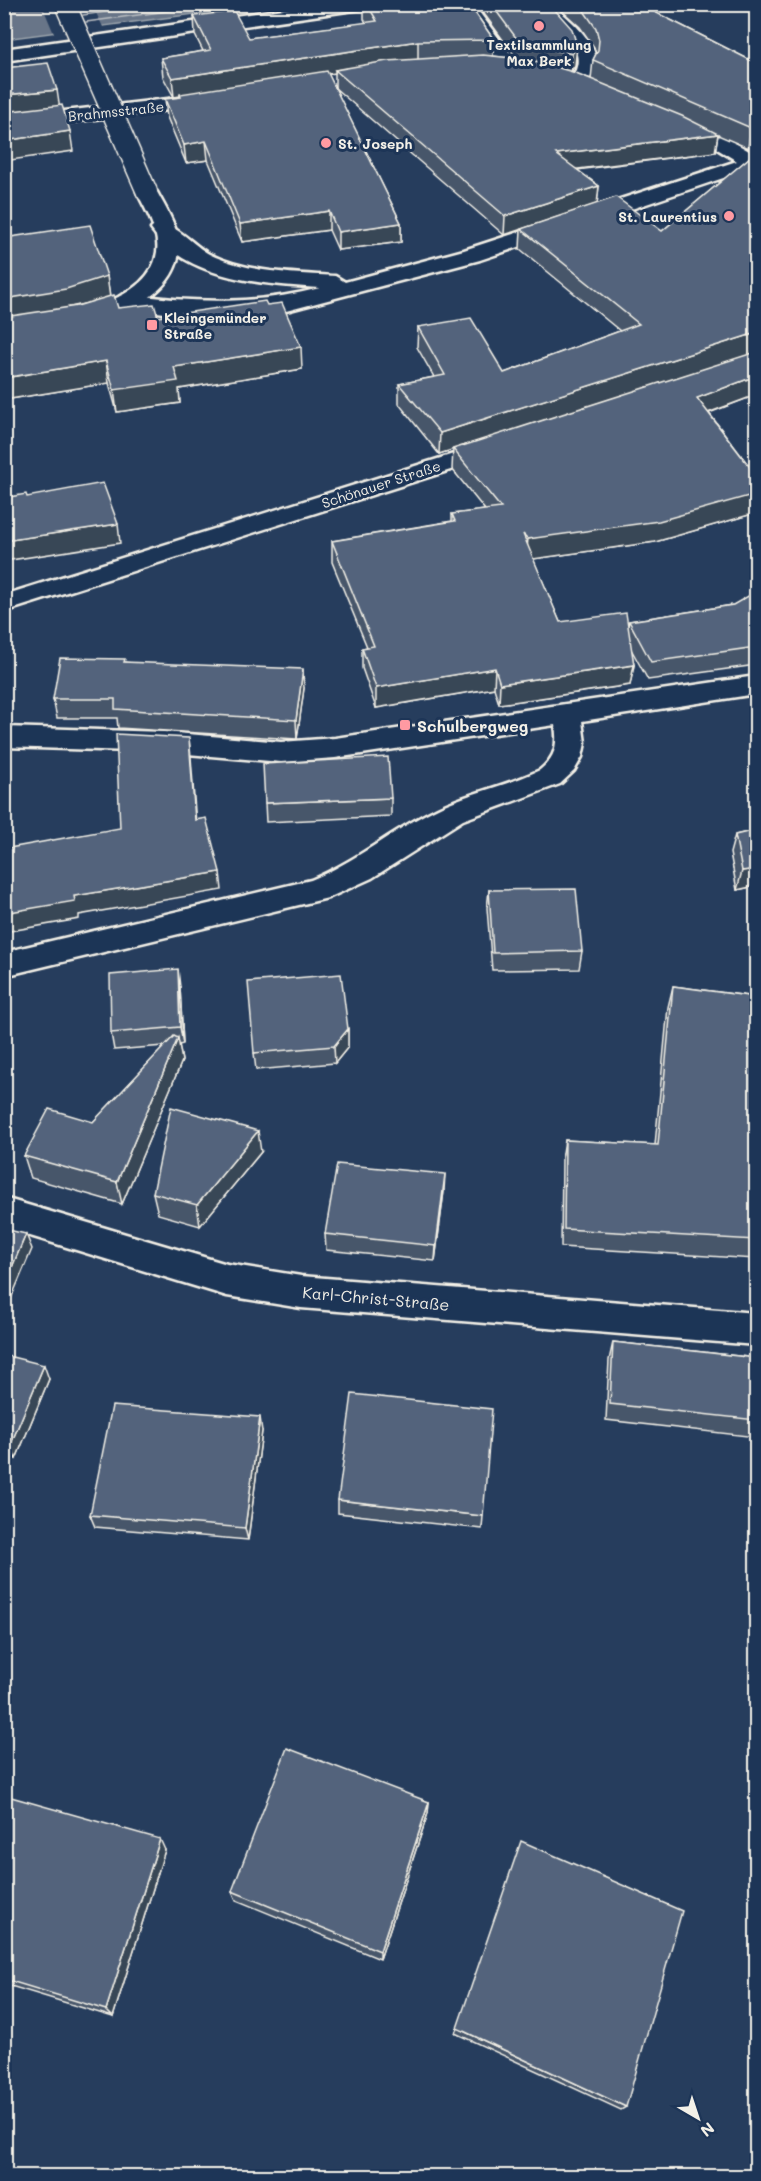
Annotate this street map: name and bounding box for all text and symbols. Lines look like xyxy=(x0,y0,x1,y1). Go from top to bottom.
marker: Textilsammlung Max Berk xyxy=(532,19,546,33)
place label: Textilsammlung Max Berk xyxy=(487,35,591,70)
street label: Brahmsstraße xyxy=(67,97,165,125)
place label: St. Joseph xyxy=(338,134,412,153)
marker: St. Joseph xyxy=(319,136,333,150)
place label: St. Laurentius xyxy=(618,207,717,226)
marker: St. Laurentius xyxy=(722,209,736,223)
place label: Kleingemünder Straße xyxy=(164,308,266,343)
marker: Kleingemünder Straße xyxy=(145,318,159,332)
street label: Schönauer Straße xyxy=(319,456,443,512)
place label: Schulbergweg xyxy=(417,715,528,736)
marker: Schulbergweg xyxy=(398,718,412,732)
street label: Karl-Christ-Straße xyxy=(302,1281,450,1315)
north arrow xyxy=(668,2088,728,2148)
text: N xyxy=(696,2118,719,2142)

